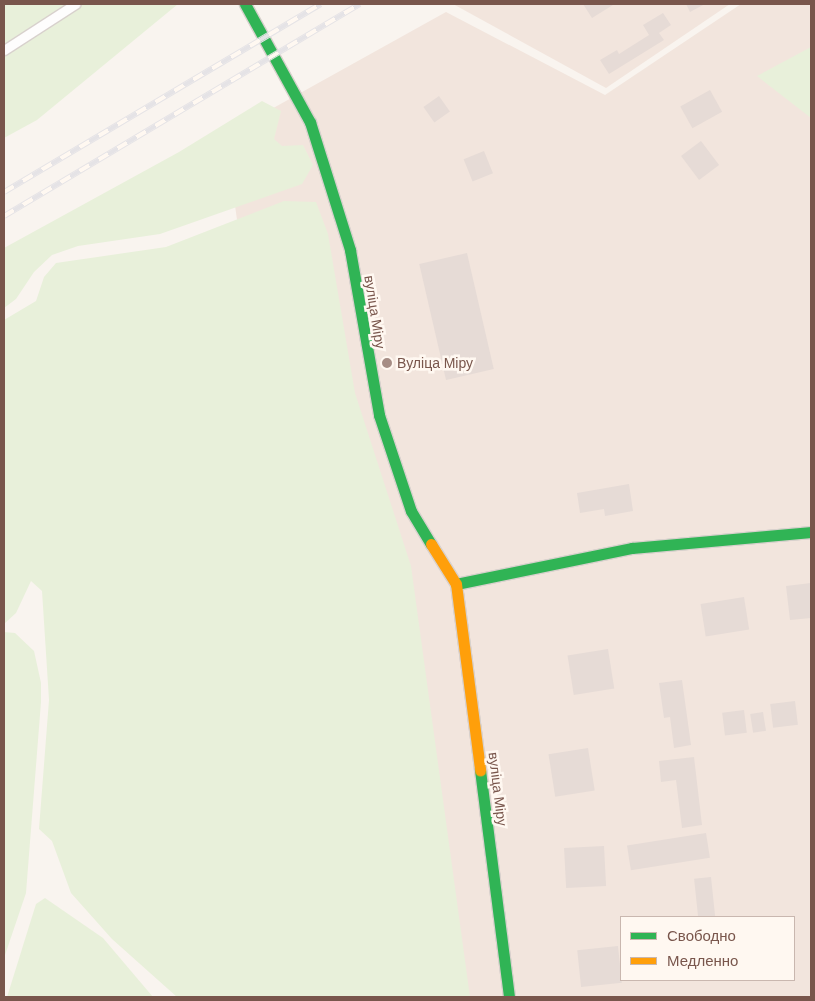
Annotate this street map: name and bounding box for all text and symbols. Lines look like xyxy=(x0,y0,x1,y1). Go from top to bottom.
street label: вуліца Міру xyxy=(361,274,389,350)
place label: Вуліца Міру xyxy=(397,355,473,371)
marker: Вуліца Міру xyxy=(381,357,393,369)
street label: вуліца Міру xyxy=(485,751,511,827)
legend xyxy=(620,916,795,981)
text: Свободно xyxy=(667,926,736,946)
text: Медленно xyxy=(667,951,738,971)

